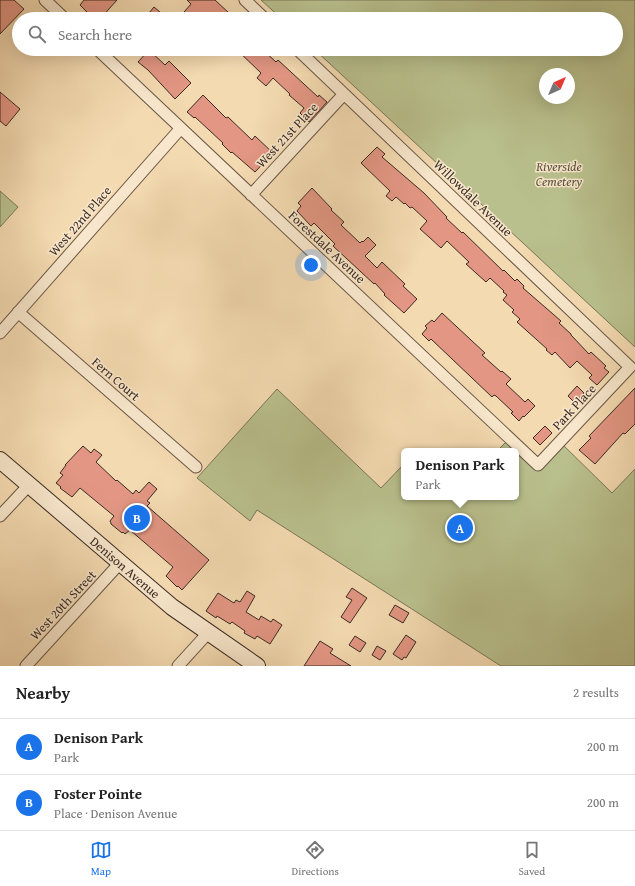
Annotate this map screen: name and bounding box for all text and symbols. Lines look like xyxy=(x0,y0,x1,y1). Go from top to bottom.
search box xyxy=(12,12,623,56)
icon: search xyxy=(26,23,48,45)
text: Search here xyxy=(58,24,132,45)
north arrow xyxy=(539,68,575,104)
street label: West 21st Place xyxy=(252,98,322,172)
street label: Willowdale Avenue xyxy=(429,155,517,241)
park label: Riverside Cemetery xyxy=(535,157,582,191)
street label: West 22nd Place xyxy=(44,182,116,260)
street label: Forestdale Avenue xyxy=(284,206,370,288)
your location xyxy=(301,255,321,275)
street label: Fern Court xyxy=(88,353,144,406)
street label: Park Place xyxy=(548,380,600,434)
popup xyxy=(401,448,519,500)
text: Denison Park xyxy=(415,454,505,475)
text: Park xyxy=(415,475,441,494)
pin: B xyxy=(124,503,150,533)
pin: A xyxy=(447,513,473,543)
street label: Denison Avenue xyxy=(86,532,165,603)
street label: West 20th Street xyxy=(26,566,101,644)
text: Nearby xyxy=(16,680,70,705)
text: 2 results xyxy=(573,683,619,702)
text: Denison Park xyxy=(54,727,143,748)
text: A xyxy=(25,737,33,756)
text: 200 m xyxy=(587,737,619,756)
text: Park xyxy=(54,748,79,767)
text: Foster Pointe xyxy=(54,783,142,804)
text: B xyxy=(25,793,33,812)
text: 200 m xyxy=(587,793,619,812)
text: Place · Denison Avenue xyxy=(54,804,177,823)
tab: Map xyxy=(90,839,112,879)
tab: Directions xyxy=(292,839,339,879)
tab: Saved xyxy=(518,839,545,879)

